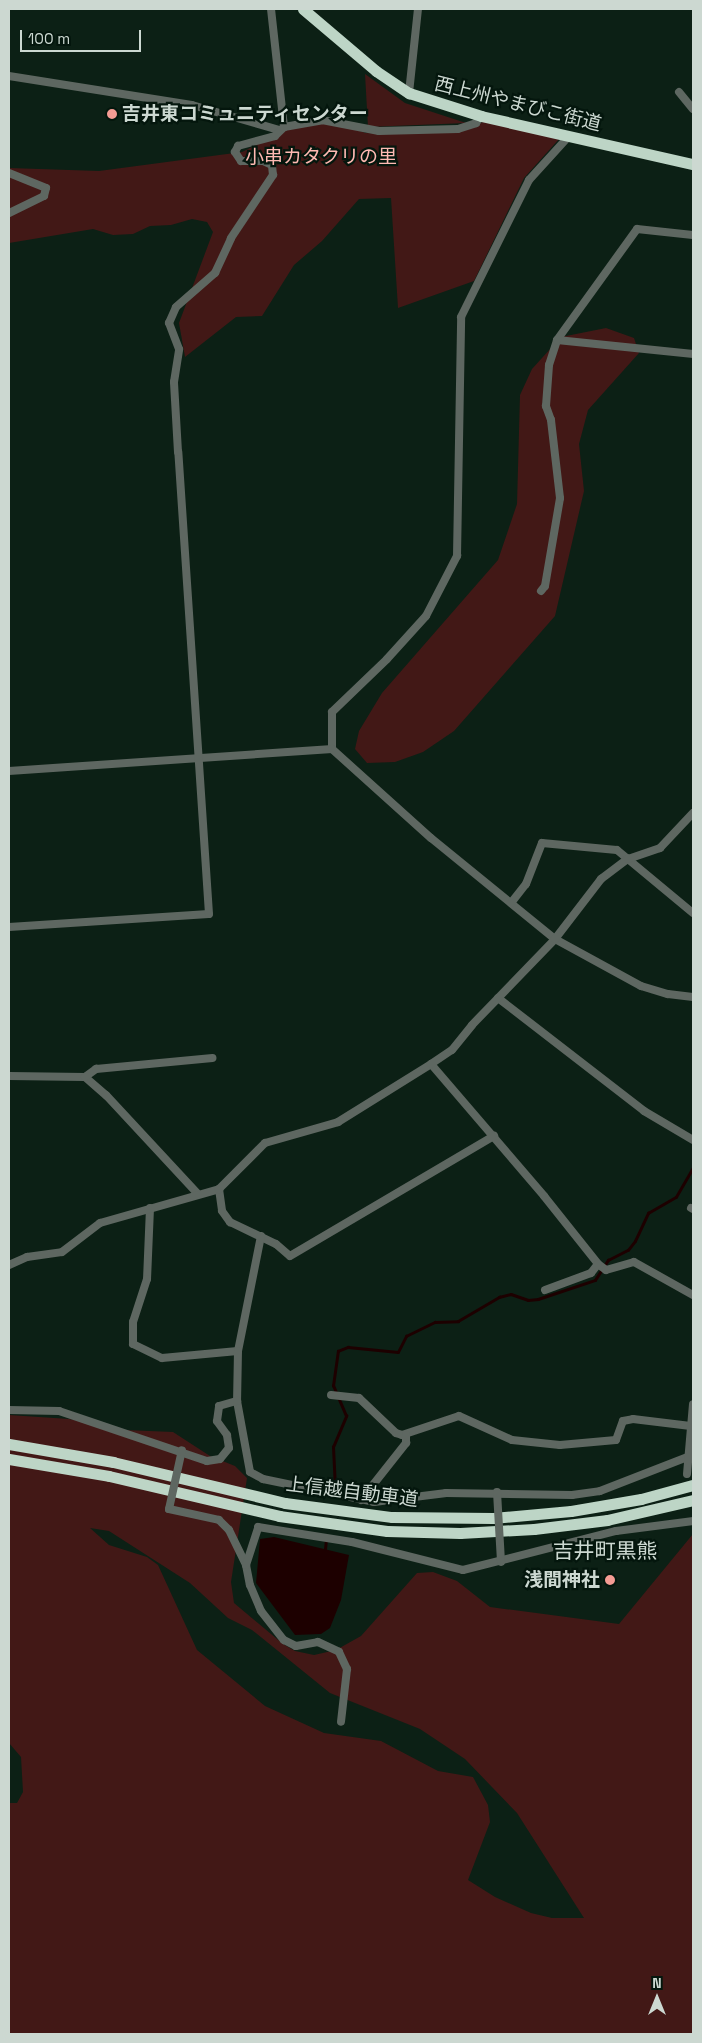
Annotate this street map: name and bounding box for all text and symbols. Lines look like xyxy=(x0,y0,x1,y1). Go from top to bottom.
scale bar xyxy=(22,20,144,52)
text: 100 m xyxy=(28,29,70,48)
street label: 西上州やまびこ街道 xyxy=(432,72,604,136)
place label: 吉井東コミュニティセンター xyxy=(122,103,369,125)
marker: 吉井東コミュニティセンター xyxy=(106,108,118,120)
park label: 小串カタクリの里 xyxy=(245,146,397,168)
street label: 上信越自動車道 xyxy=(285,1473,419,1511)
district label: 吉井町黒熊 xyxy=(553,1538,657,1564)
place label: 浅間神社 xyxy=(524,1569,600,1591)
marker: 浅間神社 xyxy=(604,1574,616,1586)
north arrow xyxy=(632,1973,682,2023)
text: N xyxy=(652,1974,662,1992)

